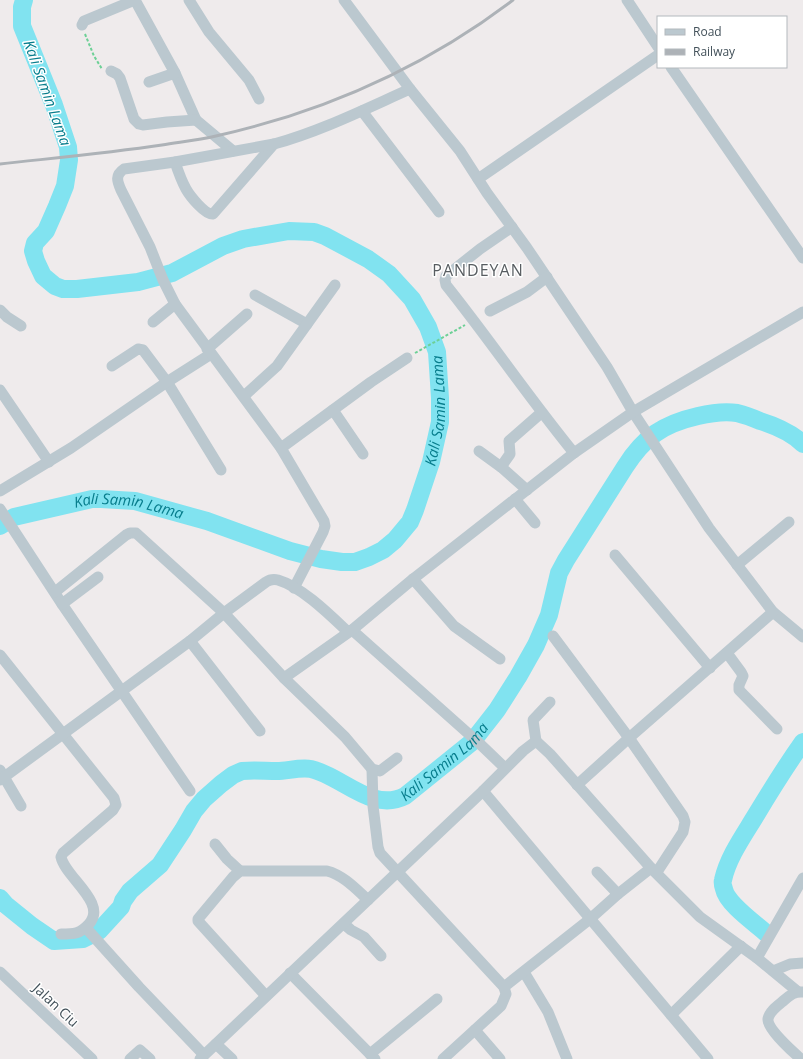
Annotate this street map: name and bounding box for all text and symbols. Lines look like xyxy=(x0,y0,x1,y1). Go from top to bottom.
legend xyxy=(657,16,787,68)
text: Road xyxy=(693,23,722,40)
water label: Kali Samin Lama xyxy=(20,37,76,149)
text: Railway xyxy=(693,43,736,60)
district label: PANDEYAN xyxy=(432,259,524,281)
water label: Kali Samin Lama xyxy=(419,355,449,468)
water label: Kali Samin Lama xyxy=(72,488,186,523)
water label: Kali Samin Lama xyxy=(396,718,493,805)
street label: Jalan Ciu xyxy=(28,977,83,1031)

